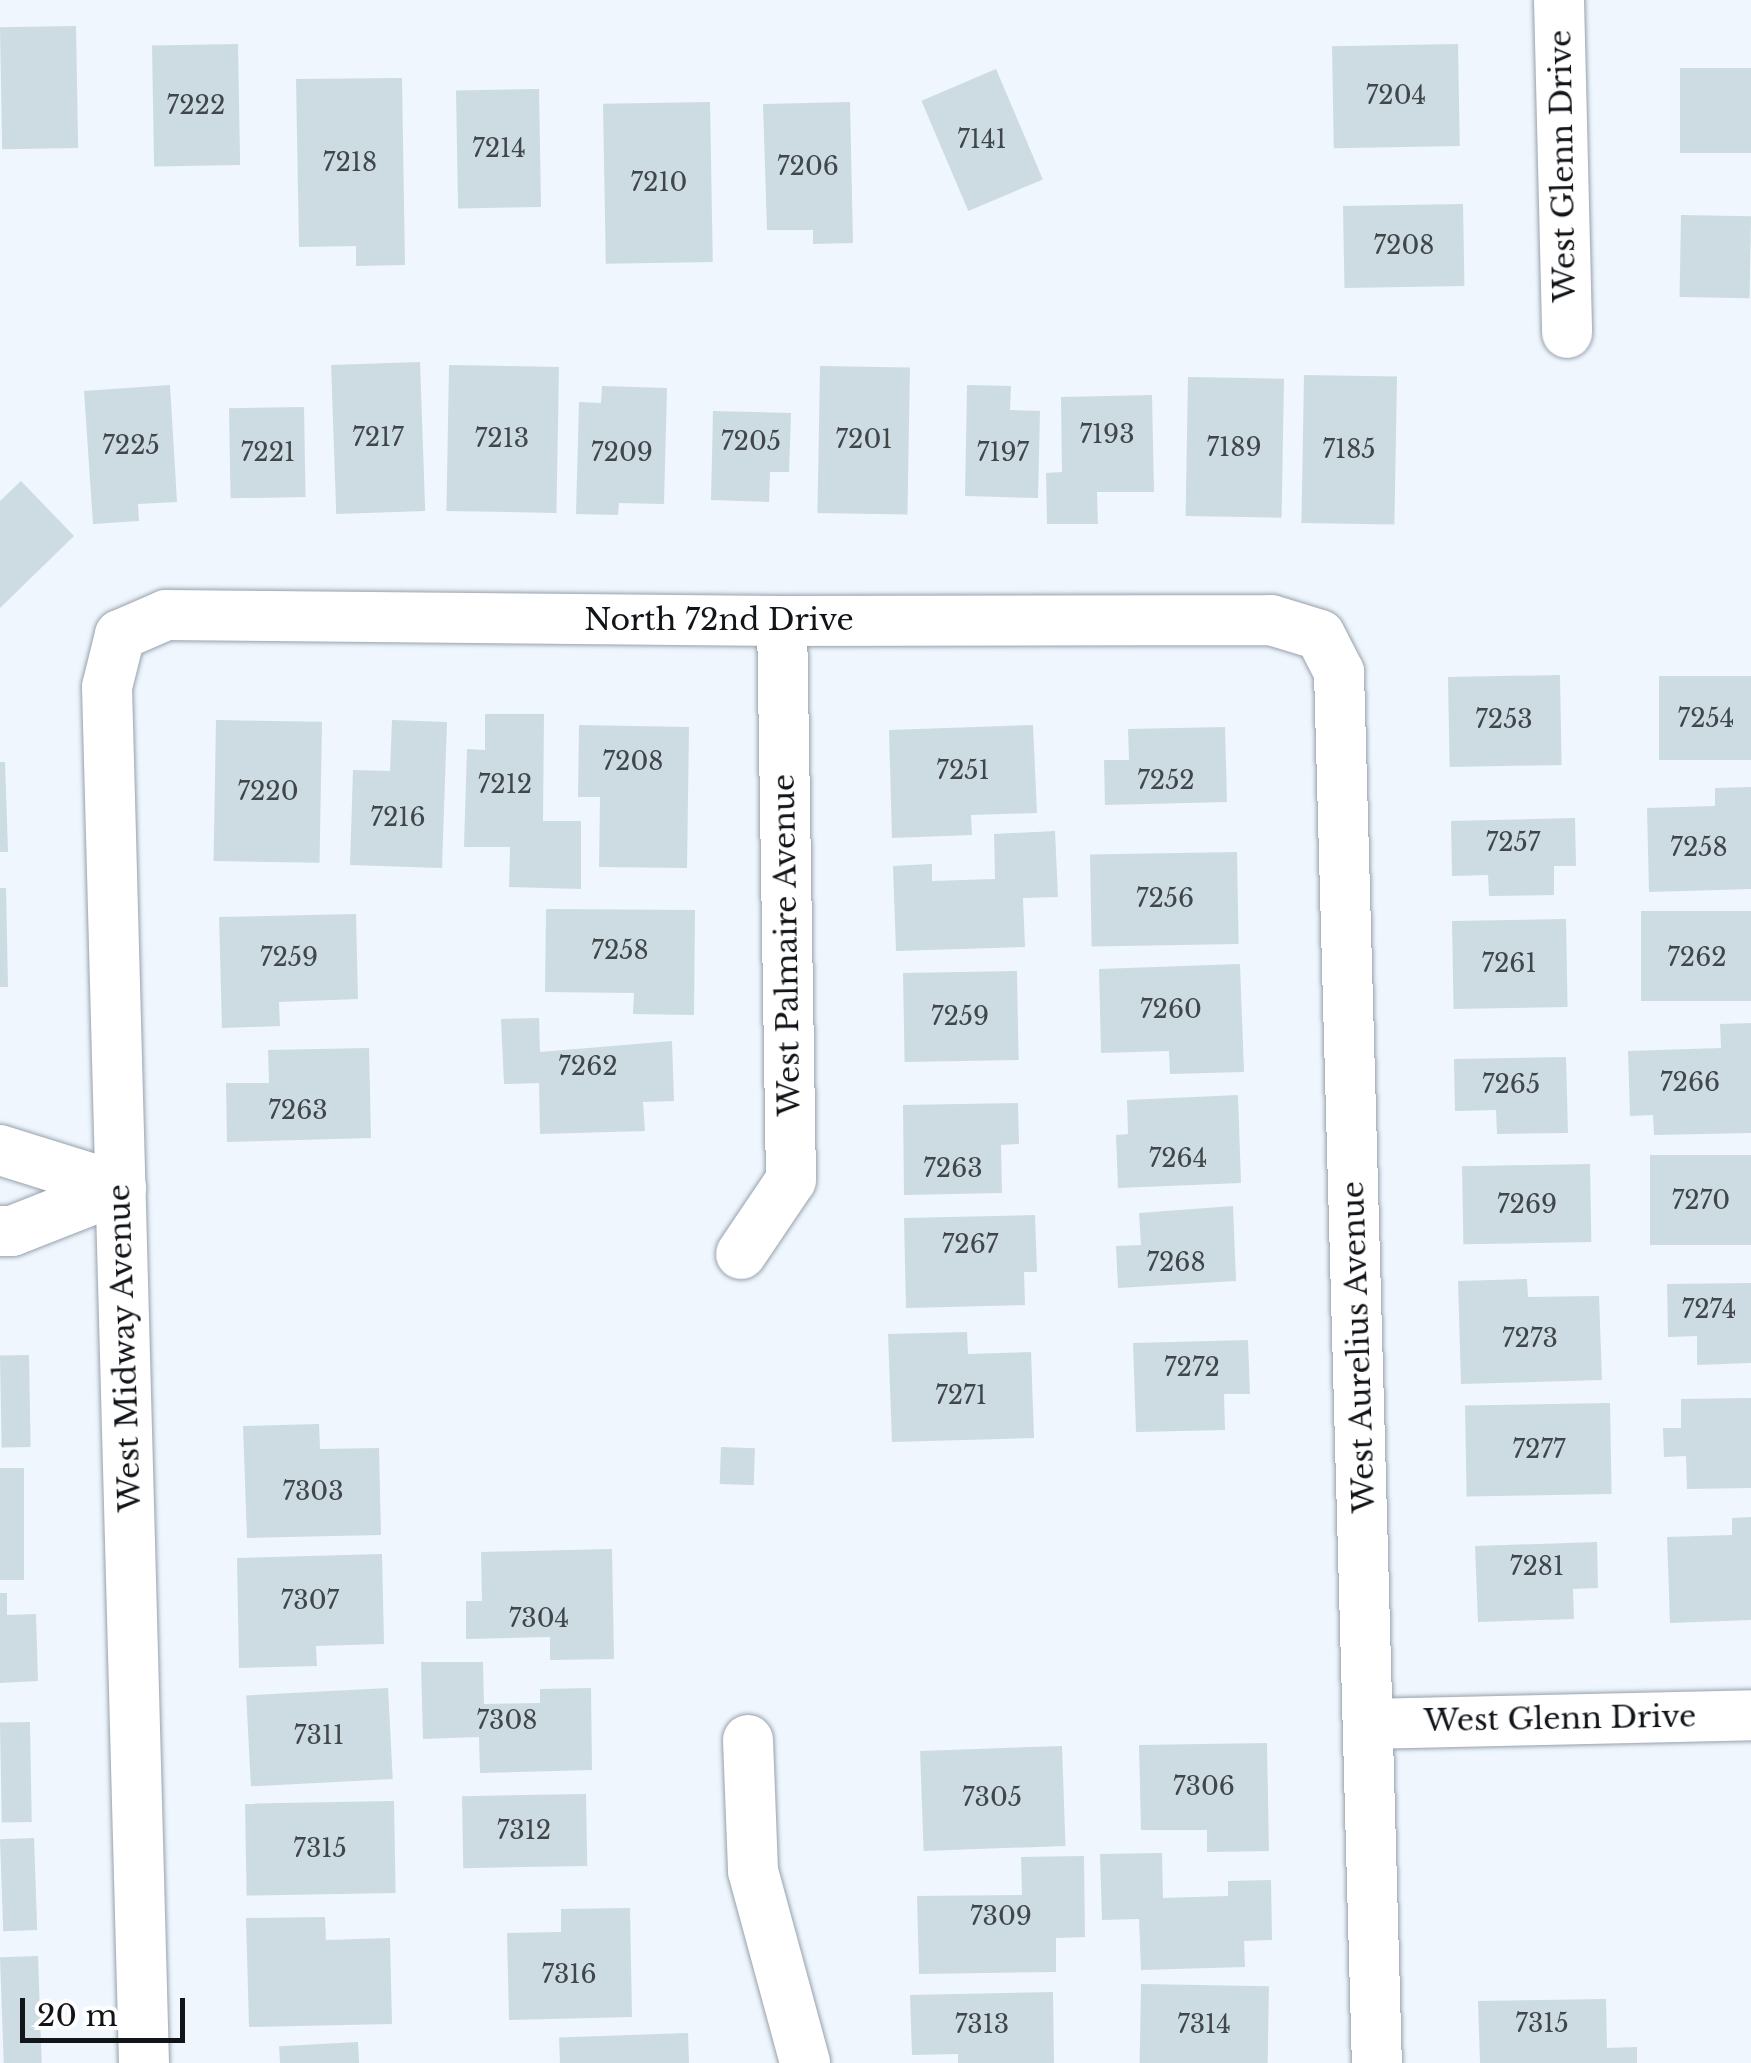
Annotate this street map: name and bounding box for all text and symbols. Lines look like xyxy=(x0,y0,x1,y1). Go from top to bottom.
street label: West Glenn Drive xyxy=(1543,29,1583,303)
house number: 7204 xyxy=(1366,81,1426,111)
house number: 7222 xyxy=(167,91,225,121)
house number: 7141 xyxy=(957,125,1007,155)
house number: 7214 xyxy=(472,134,526,164)
house number: 7218 xyxy=(323,148,377,178)
house number: 7206 xyxy=(777,152,839,182)
house number: 7210 xyxy=(631,168,687,198)
house number: 7208 xyxy=(1374,231,1434,261)
house number: 7193 xyxy=(1079,420,1135,450)
house number: 7217 xyxy=(352,423,404,453)
house number: 7213 xyxy=(475,424,529,454)
house number: 7201 xyxy=(836,425,892,455)
house number: 7205 xyxy=(721,427,781,457)
house number: 7225 xyxy=(102,431,160,461)
house number: 7189 xyxy=(1207,433,1261,463)
house number: 7185 xyxy=(1322,435,1376,465)
house number: 7221 xyxy=(241,438,295,468)
house number: 7209 xyxy=(591,438,653,468)
house number: 7197 xyxy=(977,438,1029,468)
street label: North 72nd Drive xyxy=(584,602,854,638)
house number: 7254 xyxy=(1678,704,1734,734)
house number: 7253 xyxy=(1475,705,1533,735)
house number: 7208 xyxy=(603,747,663,777)
house number: 7251 xyxy=(936,756,990,786)
house number: 7252 xyxy=(1137,766,1195,796)
house number: 7212 xyxy=(478,770,532,800)
street label: West Palmaire Avenue xyxy=(766,773,808,1117)
house number: 7220 xyxy=(237,777,299,807)
house number: 7216 xyxy=(370,803,426,833)
house number: 7257 xyxy=(1486,828,1540,858)
house number: 7258 xyxy=(1670,833,1728,863)
house number: 7256 xyxy=(1136,884,1194,914)
house number: 7258 xyxy=(591,936,649,966)
house number: 7259 xyxy=(260,943,318,973)
house number: 7262 xyxy=(1667,943,1727,973)
house number: 7261 xyxy=(1481,949,1537,979)
house number: 7260 xyxy=(1140,995,1202,1025)
house number: 7259 xyxy=(931,1002,989,1032)
house number: 7262 xyxy=(558,1052,618,1082)
house number: 7266 xyxy=(1660,1068,1720,1098)
house number: 7265 xyxy=(1482,1070,1540,1100)
house number: 7263 xyxy=(268,1096,328,1126)
house number: 7264 xyxy=(1149,1144,1207,1174)
house number: 7263 xyxy=(923,1154,983,1184)
street label: West Aurelius Avenue xyxy=(1335,1179,1383,1515)
street label: West Midway Avenue xyxy=(101,1182,149,1514)
house number: 7270 xyxy=(1672,1186,1730,1216)
house number: 7269 xyxy=(1497,1190,1557,1220)
house number: 7267 xyxy=(942,1230,998,1260)
house number: 7268 xyxy=(1146,1248,1206,1278)
house number: 7274 xyxy=(1682,1295,1736,1325)
house number: 7273 xyxy=(1502,1324,1558,1354)
house number: 7272 xyxy=(1164,1353,1220,1383)
house number: 7271 xyxy=(935,1381,987,1411)
house number: 7277 xyxy=(1512,1435,1566,1465)
house number: 7303 xyxy=(282,1477,344,1507)
house number: 7281 xyxy=(1510,1552,1564,1582)
house number: 7307 xyxy=(281,1586,339,1616)
house number: 7304 xyxy=(509,1604,569,1634)
street label: West Glenn Drive xyxy=(1423,1699,1697,1739)
house number: 7308 xyxy=(477,1706,537,1736)
house number: 7311 xyxy=(294,1721,344,1751)
house number: 7306 xyxy=(1173,1772,1235,1802)
house number: 7305 xyxy=(962,1783,1022,1813)
house number: 7312 xyxy=(497,1816,551,1846)
house number: 7315 xyxy=(293,1834,347,1864)
house number: 7309 xyxy=(970,1902,1032,1932)
house number: 7316 xyxy=(541,1960,597,1990)
scale bar xyxy=(25,1978,190,2040)
text: 20 m xyxy=(37,1997,118,2034)
house number: 7315 xyxy=(1515,2009,1569,2039)
house number: 7313 xyxy=(955,2010,1009,2040)
house number: 7314 xyxy=(1177,2010,1231,2040)

